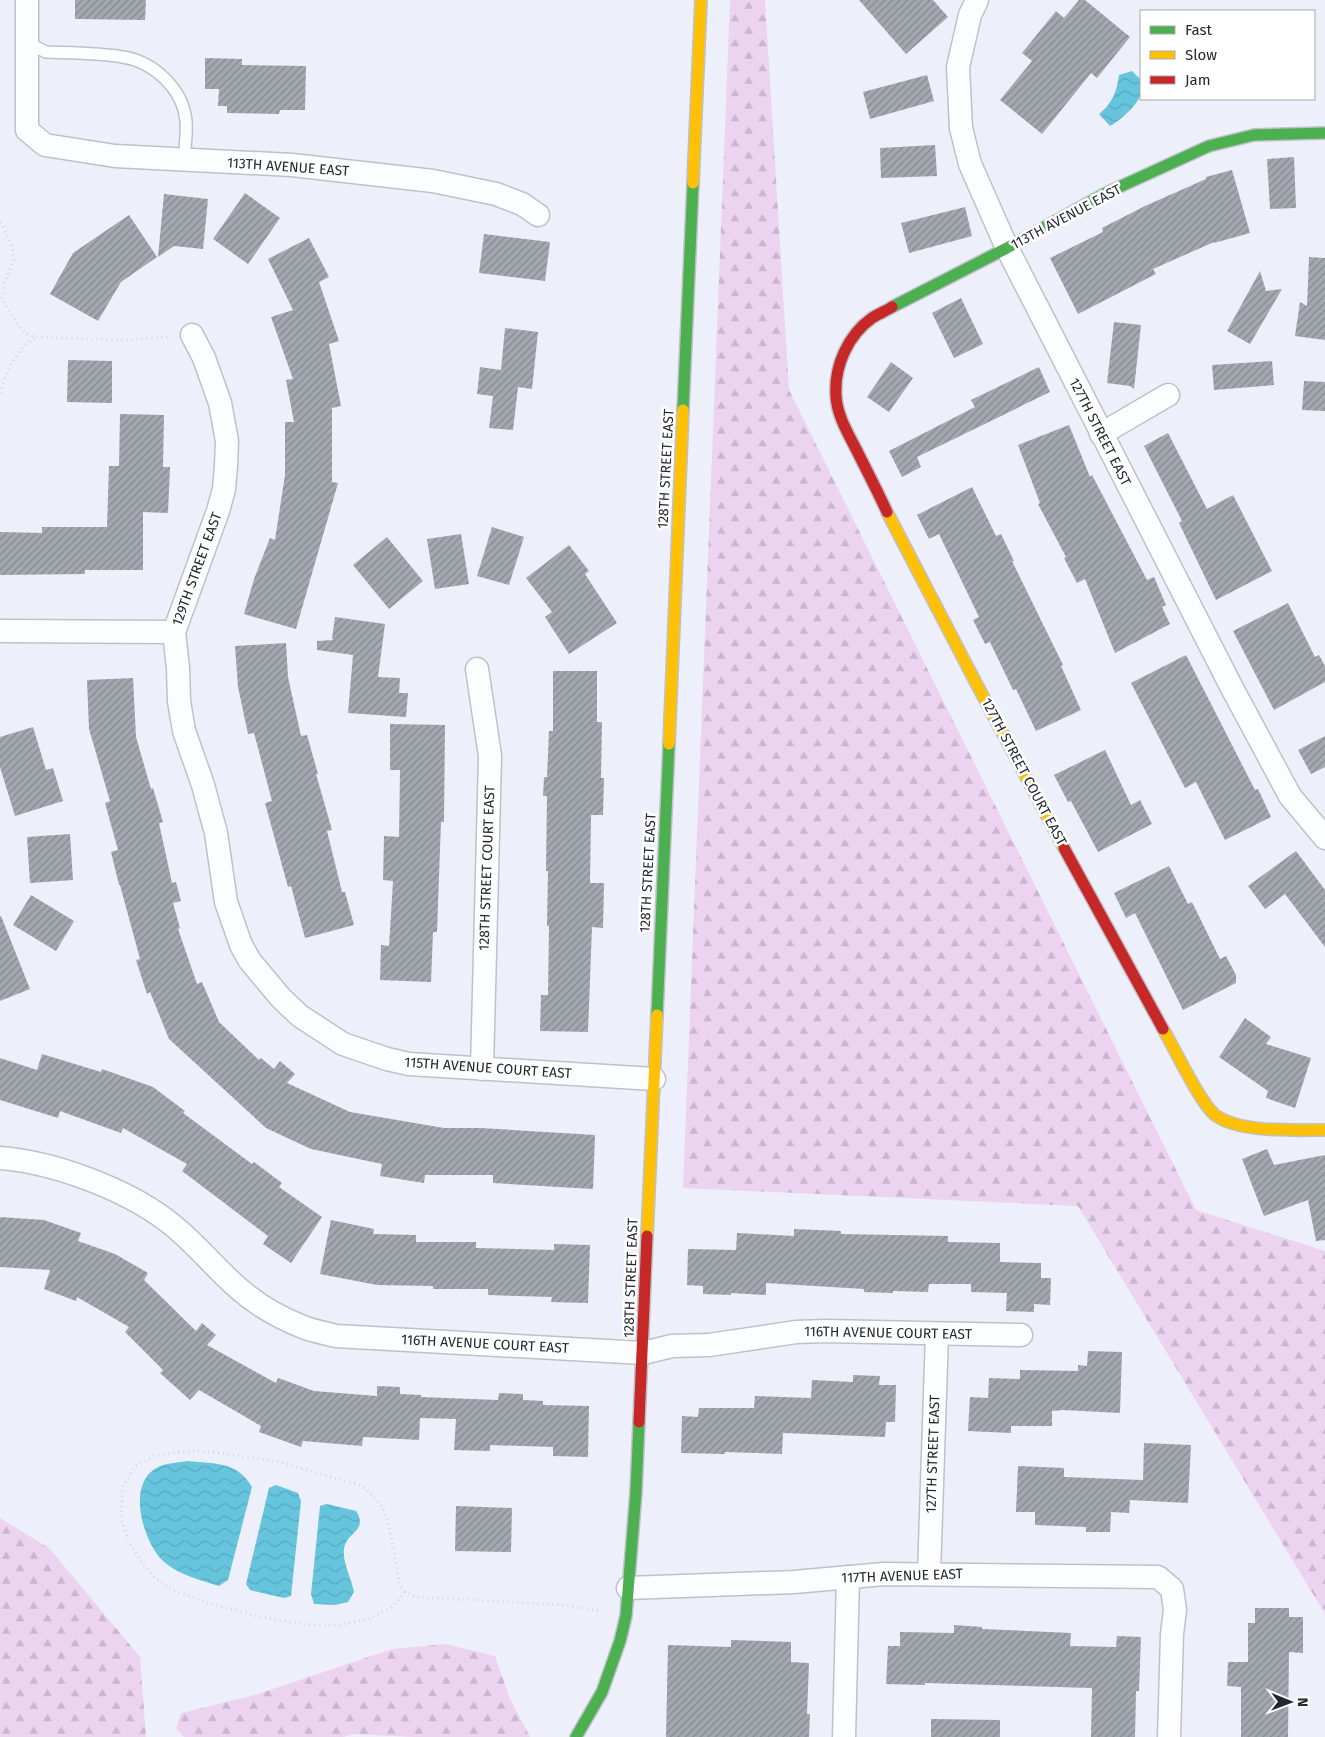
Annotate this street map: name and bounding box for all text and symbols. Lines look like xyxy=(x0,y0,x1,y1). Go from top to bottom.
legend xyxy=(1140,10,1315,100)
text: Fast xyxy=(1185,21,1212,39)
text: Slow xyxy=(1185,46,1217,64)
text: Jam xyxy=(1185,71,1211,89)
street label: 113TH AVENUE EAST xyxy=(226,154,350,180)
street label: 113TH AVENUE EAST xyxy=(1008,180,1125,253)
street label: 127TH STREET EAST xyxy=(1066,375,1135,489)
street label: 128TH STREET EAST xyxy=(654,408,678,529)
street label: 129TH STREET EAST xyxy=(169,509,226,628)
street label: 127TH STREET COURT EAST xyxy=(978,696,1070,849)
street label: 128TH STREET COURT EAST xyxy=(476,784,498,951)
street label: 128TH STREET EAST xyxy=(636,812,660,933)
street label: 115TH AVENUE COURT EAST xyxy=(404,1054,573,1082)
street label: 128TH STREET EAST xyxy=(620,1217,642,1338)
street label: 116TH AVENUE COURT EAST xyxy=(804,1323,973,1343)
street label: 116TH AVENUE COURT EAST xyxy=(401,1331,570,1357)
street label: 127TH STREET EAST xyxy=(922,1394,944,1514)
street label: 117TH AVENUE EAST xyxy=(841,1565,964,1587)
north arrow xyxy=(1265,1677,1315,1727)
text: N xyxy=(1294,1697,1311,1707)

